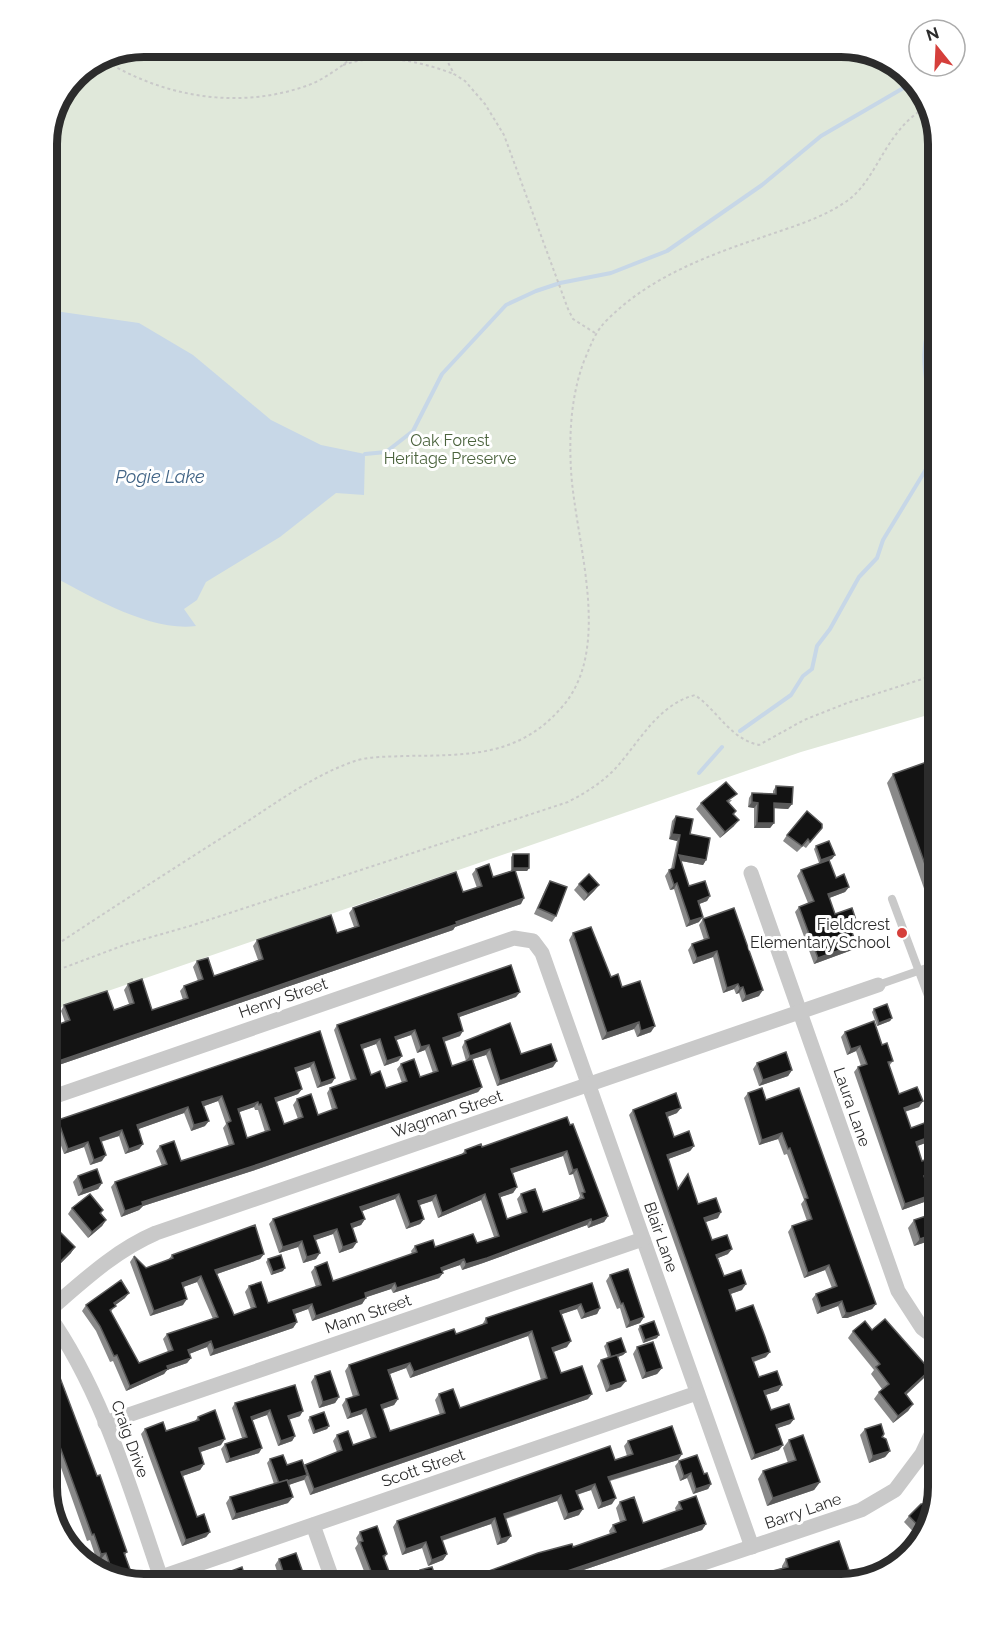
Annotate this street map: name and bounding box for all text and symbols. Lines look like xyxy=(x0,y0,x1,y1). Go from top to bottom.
north arrow xyxy=(907,18,967,78)
text: N xyxy=(924,23,941,45)
park label: Oak Forest Heritage Preserve xyxy=(384,431,516,468)
water label: Pogie Lake xyxy=(115,466,205,487)
place label: Fieldcrest Elementary School xyxy=(750,915,891,952)
marker: Fieldcrest Elementary School xyxy=(895,926,909,940)
street label: Henry Street xyxy=(236,974,331,1022)
street label: Laura Lane xyxy=(830,1065,874,1149)
street label: Wagman Street xyxy=(389,1086,505,1142)
street label: Blair Lane xyxy=(640,1199,682,1275)
street label: Mann Street xyxy=(322,1290,414,1338)
street label: Craig Drive xyxy=(107,1398,153,1480)
street label: Scott Street xyxy=(379,1445,468,1491)
street label: Barry Lane xyxy=(762,1489,844,1533)

